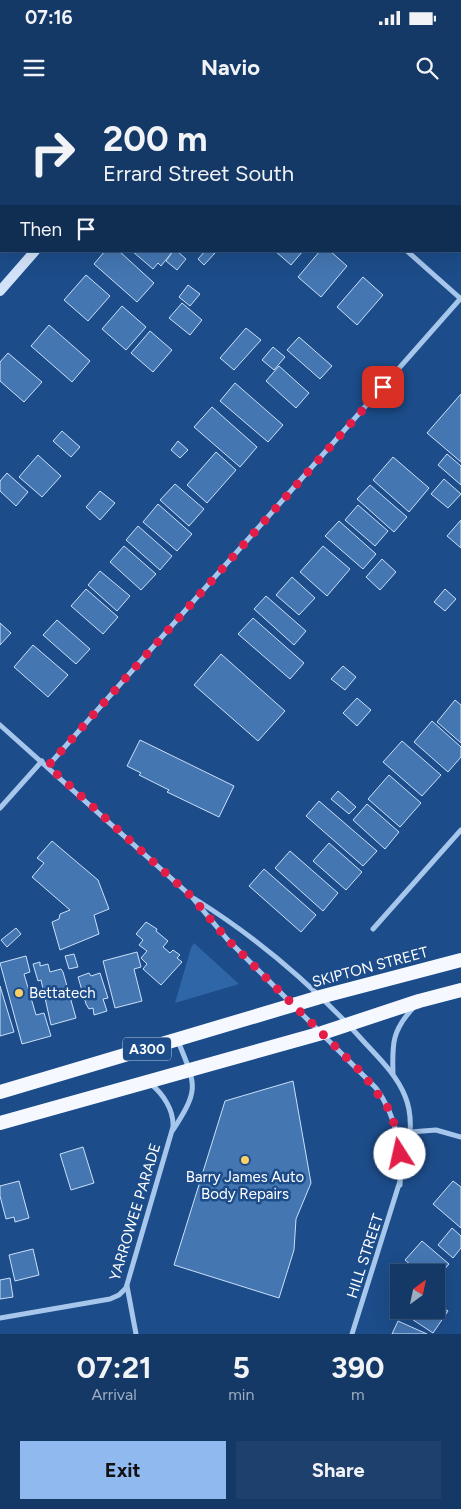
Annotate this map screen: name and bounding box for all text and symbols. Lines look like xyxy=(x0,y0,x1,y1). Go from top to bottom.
text: 07:16 xyxy=(25,6,73,29)
icon: menu xyxy=(20,54,48,82)
text: Navio xyxy=(201,54,260,81)
icon: search xyxy=(413,54,441,82)
text: 200 m xyxy=(103,118,207,160)
icon: right xyxy=(20,120,85,185)
text: Errard Street South xyxy=(103,160,294,187)
icon: arrive xyxy=(72,215,100,243)
text: Then xyxy=(20,218,62,241)
pin xyxy=(362,366,404,408)
icon: arrive xyxy=(369,373,397,401)
street label: SKIPTON STREET xyxy=(310,943,431,991)
place label: Bettatech xyxy=(29,984,96,1002)
marker: Bettatech xyxy=(13,987,25,999)
road number: A300 xyxy=(123,1038,171,1061)
position arrow xyxy=(373,1127,425,1179)
street label: YARROWEE PARADE xyxy=(105,1141,165,1283)
marker: Barry James Auto Body Repairs xyxy=(239,1154,251,1166)
place label: Barry James Auto Body Repairs xyxy=(186,1168,305,1203)
street label: HILL STREET xyxy=(343,1211,387,1300)
north arrow xyxy=(390,1264,445,1319)
map controls xyxy=(390,1264,445,1319)
text: 07:21 xyxy=(77,1349,152,1386)
text: 5 xyxy=(233,1349,250,1386)
text: 390 xyxy=(331,1349,384,1386)
text: Arrival xyxy=(92,1385,137,1404)
text: min xyxy=(228,1385,254,1404)
text: m xyxy=(351,1385,365,1404)
button: Exit xyxy=(20,1441,226,1499)
button: Share xyxy=(236,1441,441,1499)

